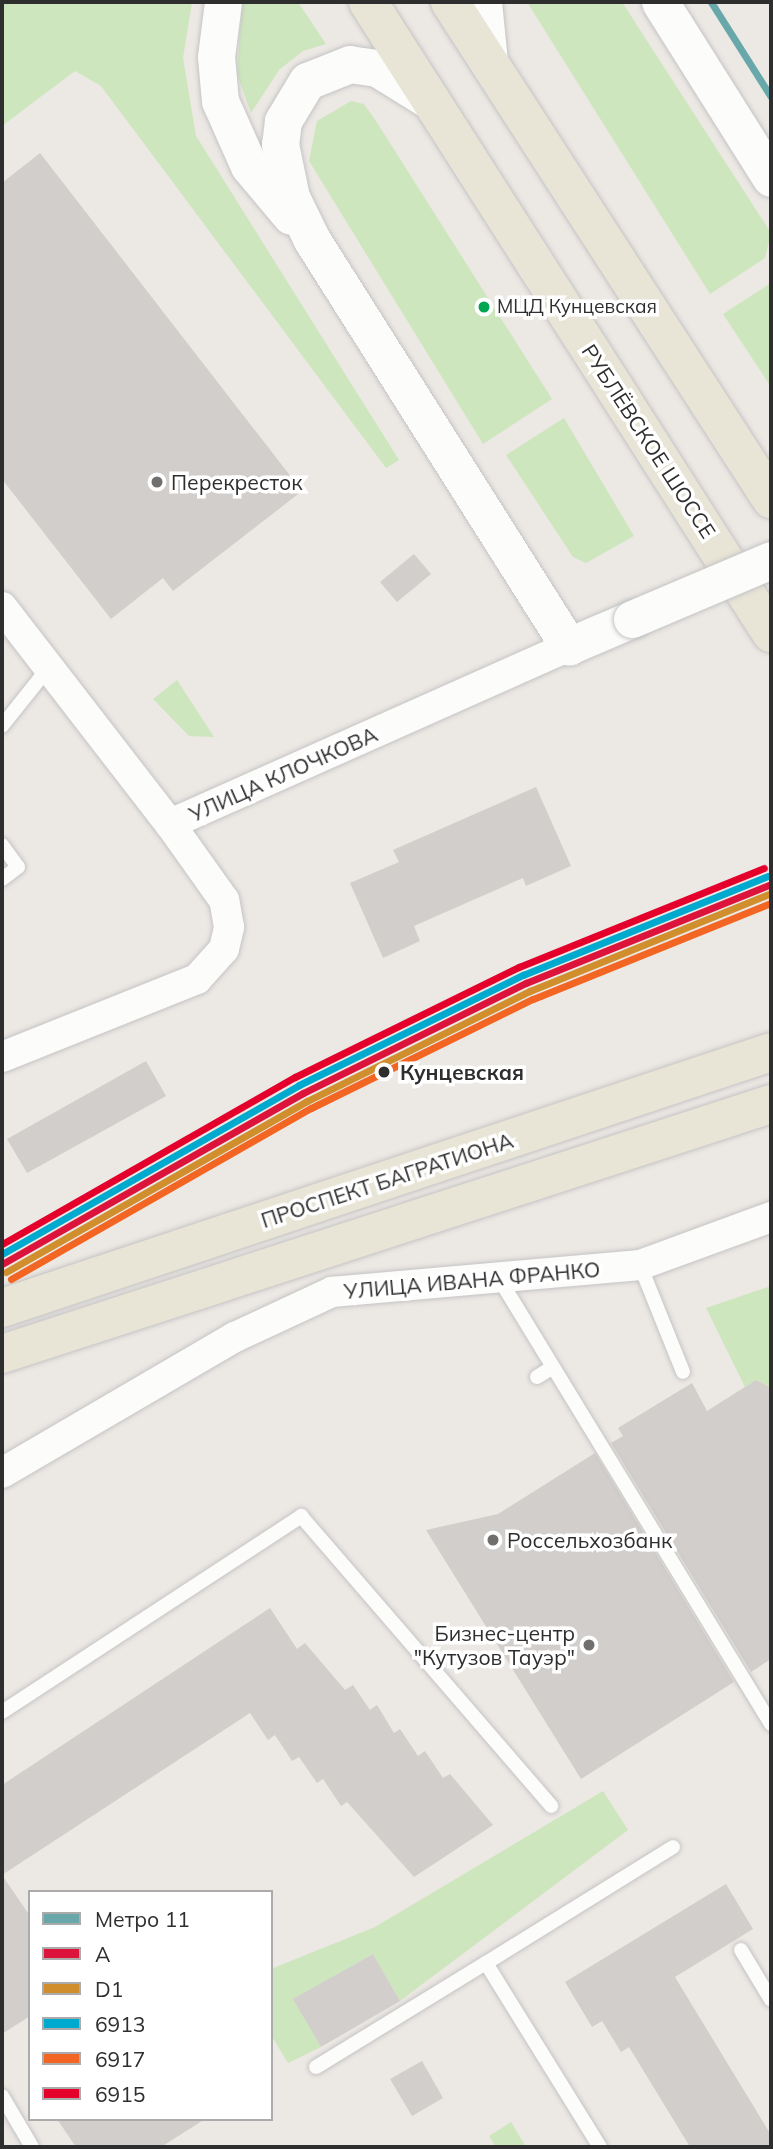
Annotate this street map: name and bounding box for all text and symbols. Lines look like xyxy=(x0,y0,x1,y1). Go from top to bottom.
place label: МЦД Кунцевская xyxy=(497,296,657,318)
marker: МЦД Кунцевская xyxy=(477,300,491,314)
street label: РУБЛЁВСКОЕ ШОССЕ xyxy=(577,339,721,543)
place label: Перекресток xyxy=(171,469,303,495)
marker: Перекресток xyxy=(149,474,165,490)
street label: УЛИЦА КЛОЧКОВА xyxy=(185,721,381,827)
place label: Кунцевская xyxy=(400,1059,524,1085)
marker: Кунцевская xyxy=(374,1062,394,1082)
street label: ПРОСПЕКТ БАГРАТИОНА xyxy=(258,1127,516,1233)
street label: УЛИЦА ИВАНА ФРАНКО xyxy=(343,1256,601,1304)
place label: Россельхозбанк xyxy=(507,1527,672,1553)
marker: Россельхозбанк xyxy=(485,1532,501,1548)
place label: Бизнес-центр "Кутузов Тауэр" xyxy=(414,1620,575,1670)
marker: Бизнес-центр "Кутузов Тауэр" xyxy=(581,1637,597,1653)
legend xyxy=(28,1890,273,2121)
text: Метро 11 xyxy=(95,1906,190,1932)
text: A xyxy=(95,1941,110,1967)
text: D1 xyxy=(95,1976,123,2002)
text: 6913 xyxy=(95,2011,145,2037)
text: 6917 xyxy=(95,2046,145,2072)
text: 6915 xyxy=(95,2081,145,2107)

